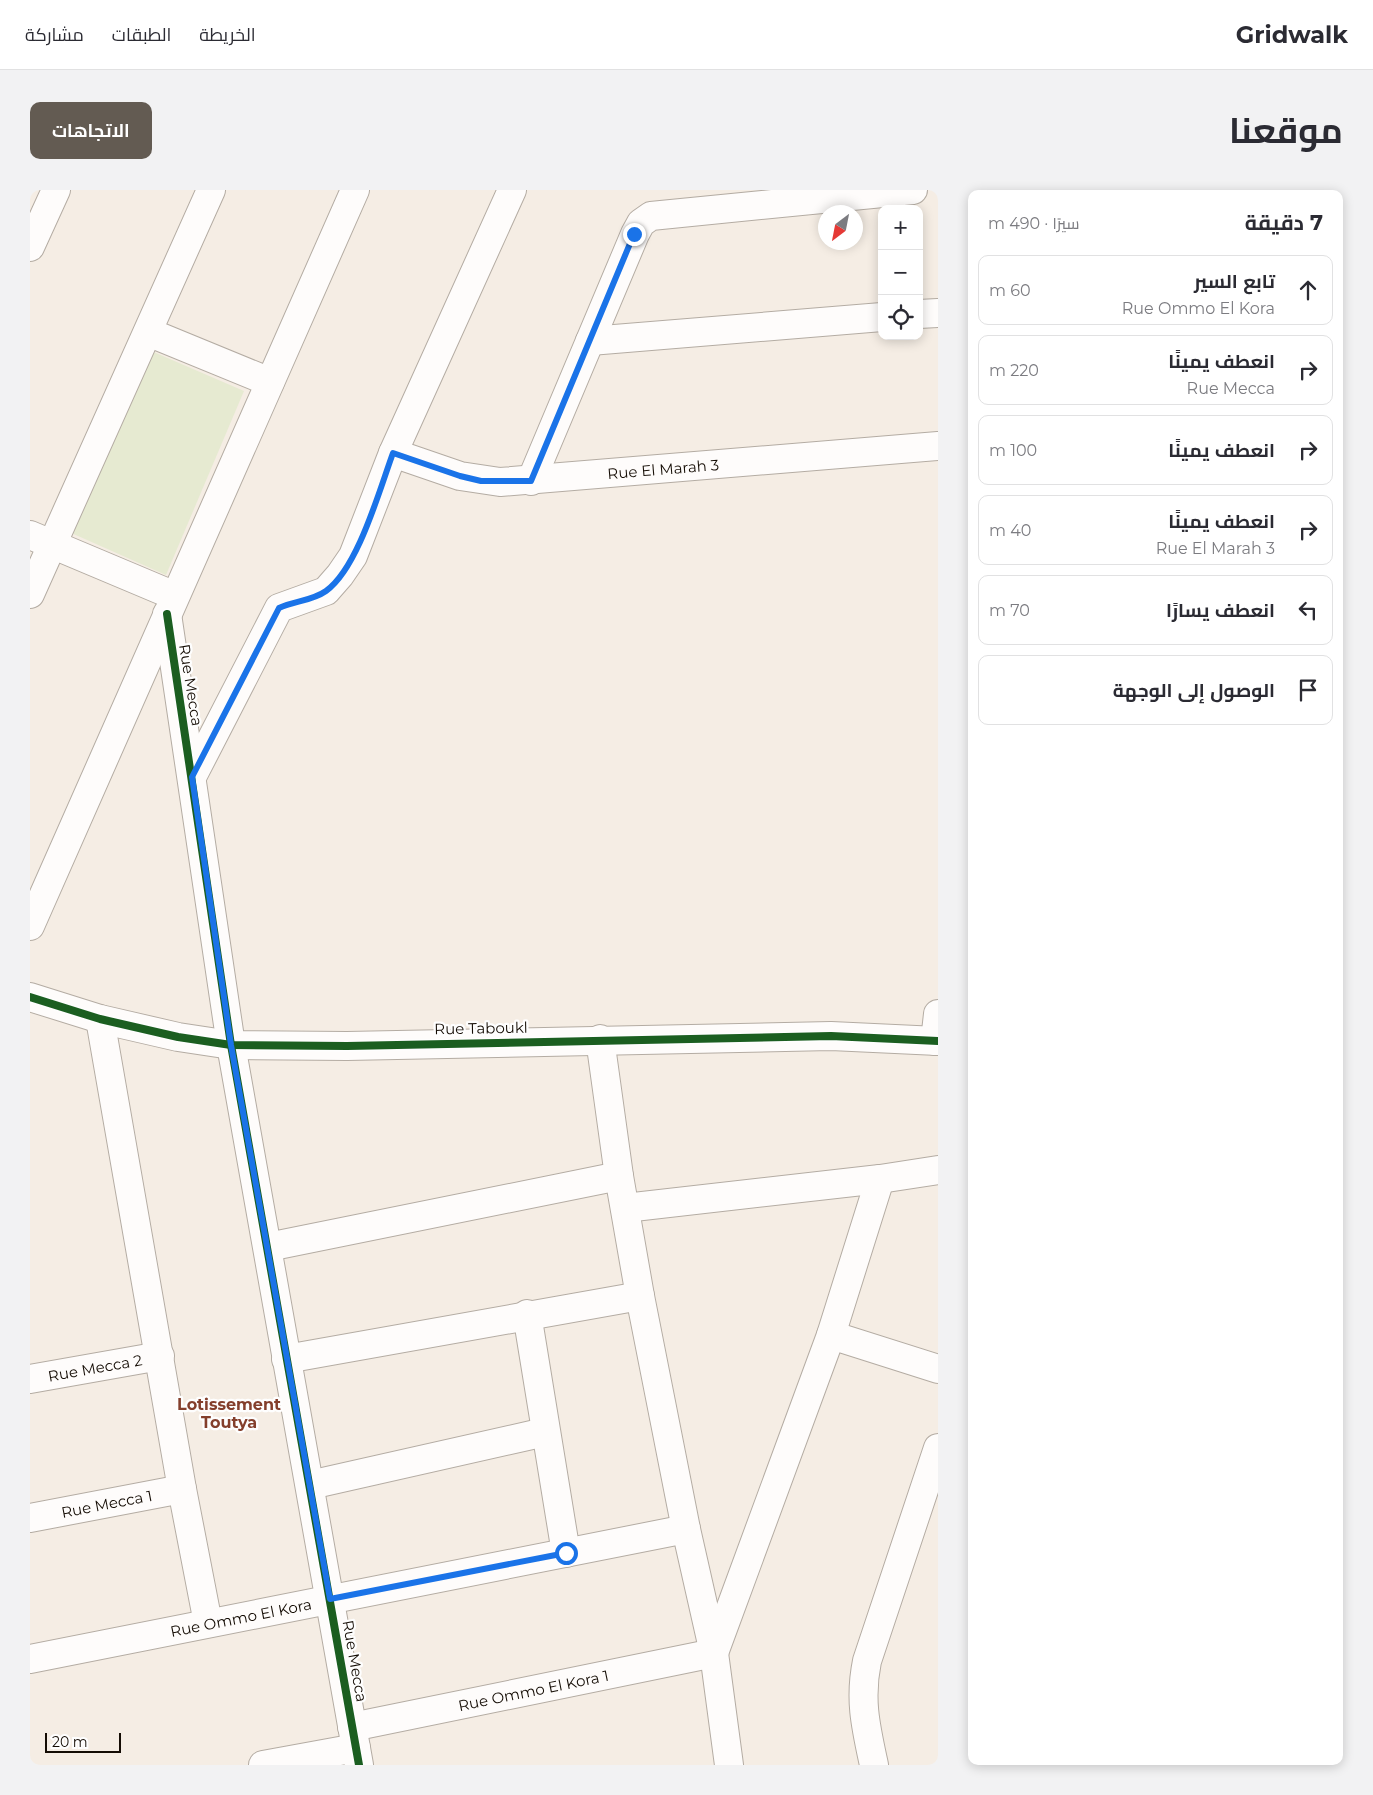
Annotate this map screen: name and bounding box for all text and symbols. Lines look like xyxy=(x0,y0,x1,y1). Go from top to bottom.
text: Gridwalk xyxy=(1236,20,1348,49)
text: مشاركة xyxy=(25,24,84,46)
text: الطبقات xyxy=(112,24,171,46)
text: الخريطة xyxy=(199,24,256,46)
button: الاتجاهات xyxy=(30,102,152,159)
text: موقعنا xyxy=(1229,109,1343,152)
north arrow xyxy=(818,205,863,250)
map controls xyxy=(878,205,923,340)
button: + xyxy=(878,205,923,250)
text: 7 دقيقة xyxy=(1245,210,1323,235)
text: سيرًا · 490 m xyxy=(988,214,1079,233)
route end xyxy=(623,223,646,246)
button: − xyxy=(878,250,923,295)
text: تابع السير xyxy=(1194,270,1275,293)
icon: ahead xyxy=(1294,276,1322,304)
text: 60 m xyxy=(989,281,1031,300)
button: locate xyxy=(878,295,923,340)
text: Rue Ommo El Kora xyxy=(1122,299,1275,318)
text: انعطف يمينًا xyxy=(1168,350,1275,373)
icon: right xyxy=(1294,356,1322,384)
text: 220 m xyxy=(989,361,1039,380)
text: Rue Mecca xyxy=(1187,379,1275,398)
icon: right xyxy=(1294,436,1322,464)
text: انعطف يمينًا xyxy=(1168,439,1275,462)
text: 100 m xyxy=(989,441,1037,460)
street label: Rue El Marah 3 xyxy=(607,455,720,483)
text: انعطف يمينًا xyxy=(1168,510,1275,533)
icon: right xyxy=(1294,516,1322,544)
text: 40 m xyxy=(989,521,1031,540)
text: Rue El Marah 3 xyxy=(1156,539,1275,558)
icon: left xyxy=(1294,596,1322,624)
text: انعطف يسارًا xyxy=(1166,599,1275,622)
text: 70 m xyxy=(989,601,1030,620)
street label: Rue Mecca xyxy=(175,643,207,727)
icon: arrive xyxy=(1294,676,1322,704)
text: الوصول إلى الوجهة xyxy=(1113,679,1275,702)
street label: Rue Taboukl xyxy=(434,1018,528,1038)
street label: Rue Mecca 2 xyxy=(46,1350,144,1385)
district label: Lotissement Toutya xyxy=(177,1395,281,1432)
street label: Rue Mecca 1 xyxy=(59,1485,154,1521)
route start xyxy=(555,1542,578,1565)
street label: Rue Ommo El Kora xyxy=(169,1594,313,1640)
street label: Rue Mecca xyxy=(338,1619,372,1703)
street label: Rue Ommo El Kora 1 xyxy=(456,1665,610,1715)
scale bar xyxy=(45,1730,121,1753)
text: 20 m xyxy=(52,1733,88,1751)

